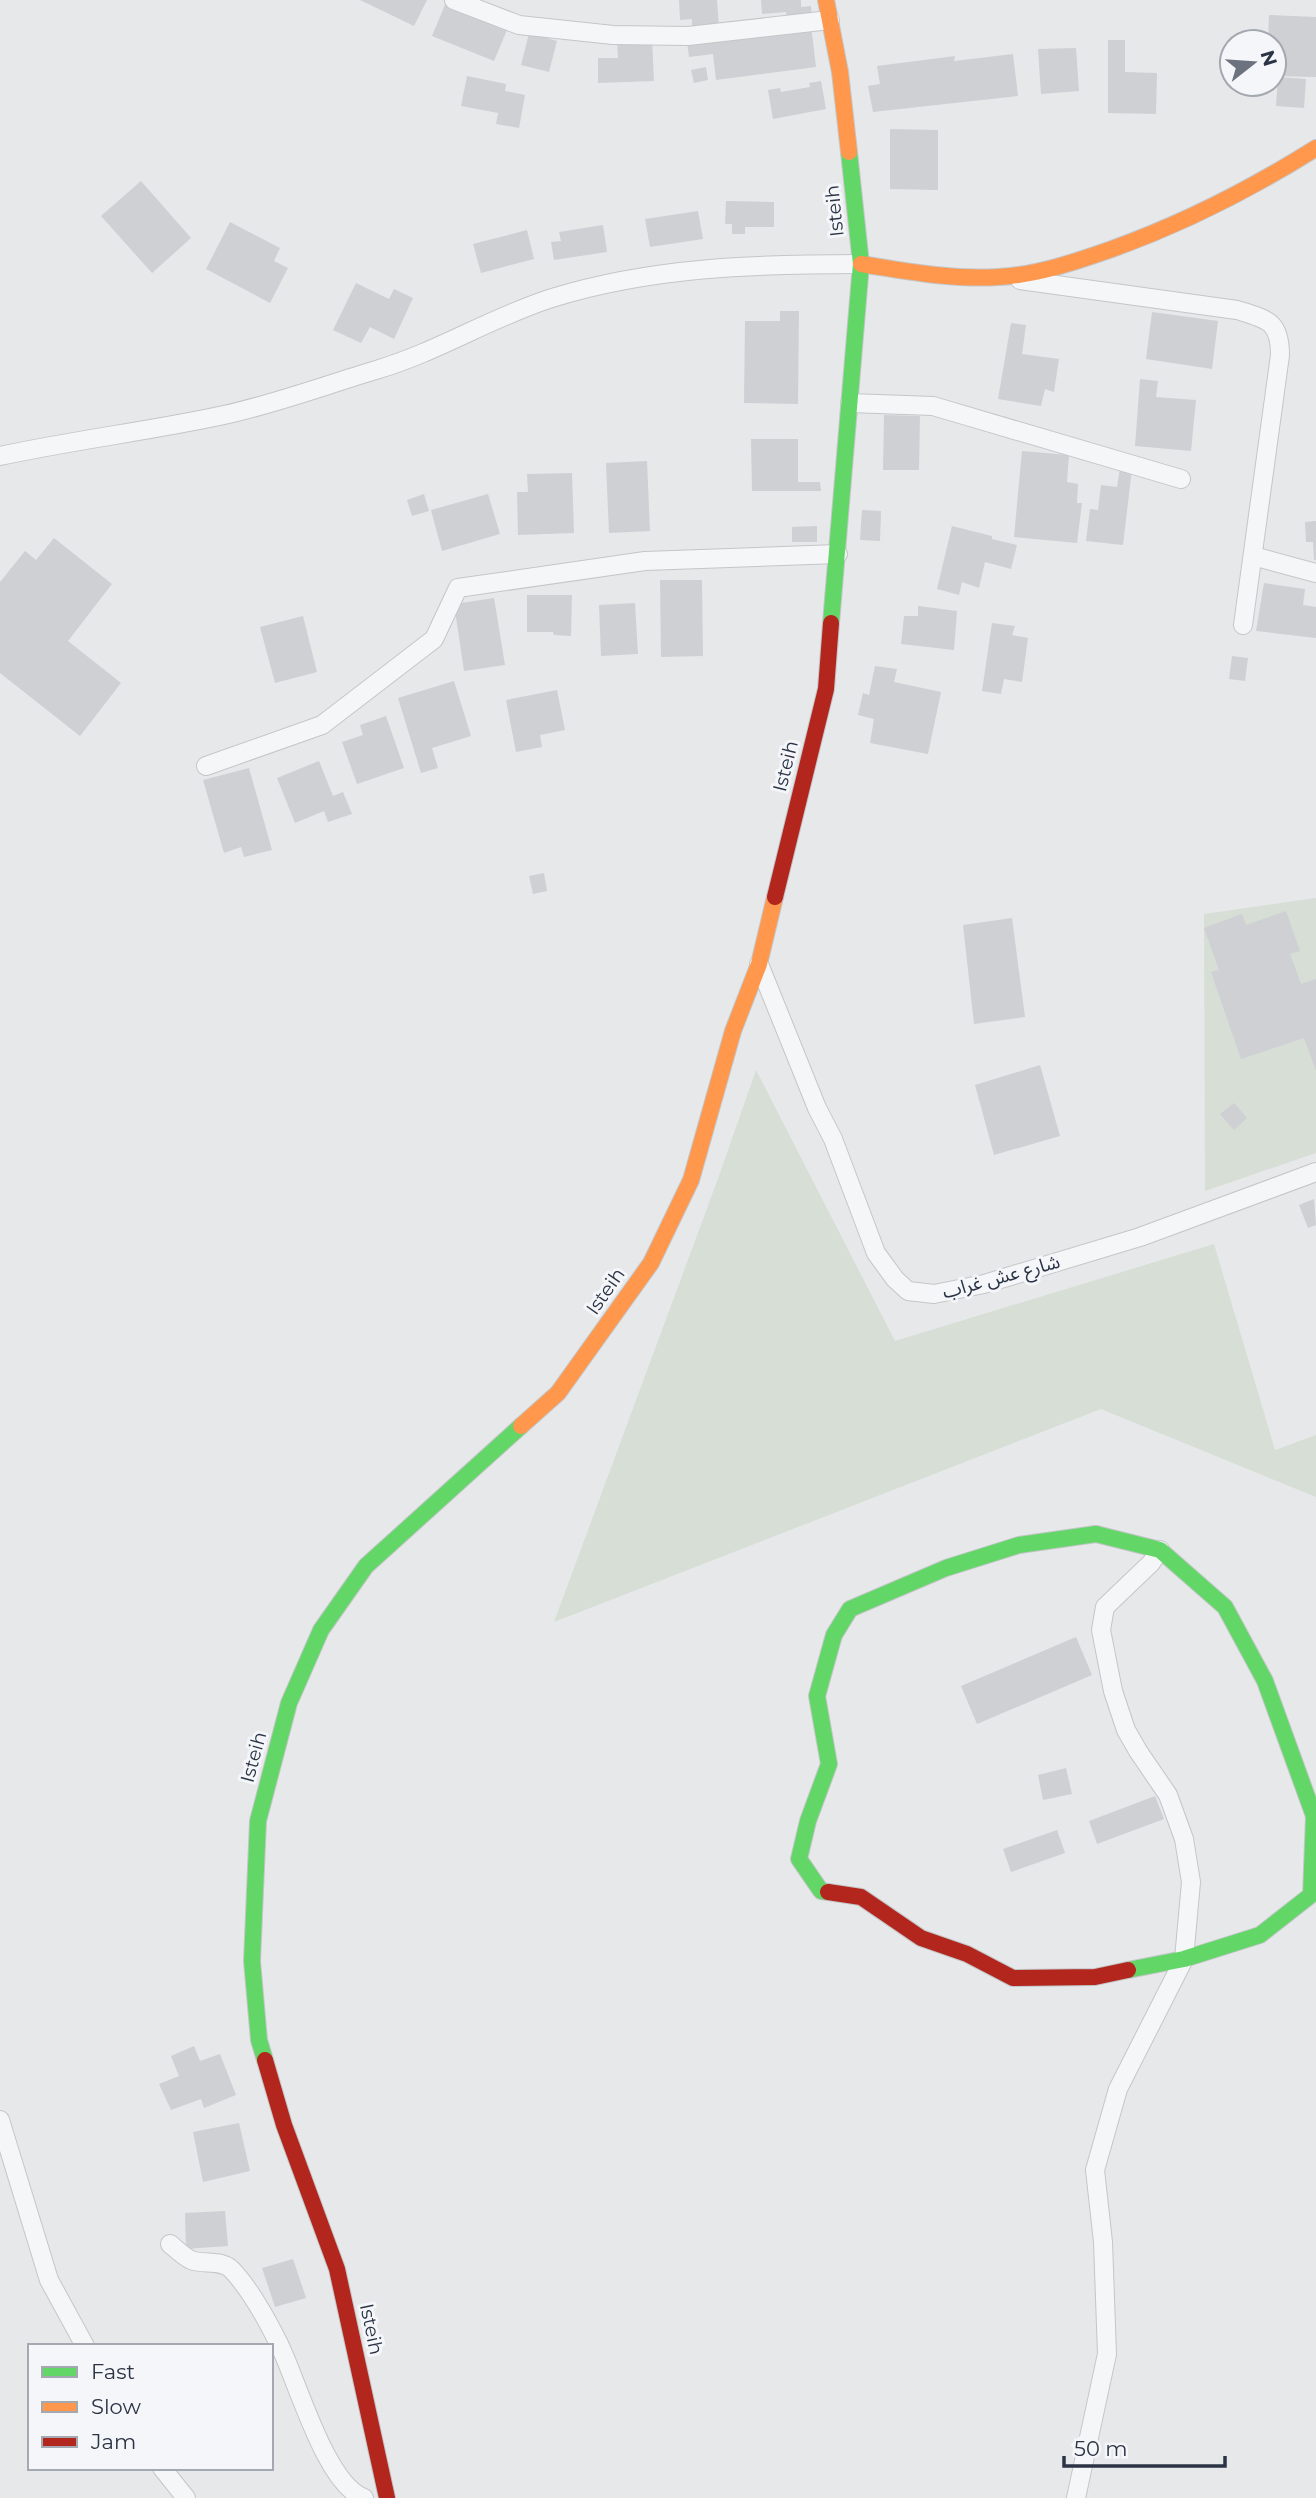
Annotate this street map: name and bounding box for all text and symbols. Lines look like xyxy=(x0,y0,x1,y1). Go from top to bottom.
north arrow xyxy=(1218,28,1288,98)
text: N xyxy=(1256,47,1282,69)
street label: Isteih xyxy=(820,184,849,238)
street label: Isteih xyxy=(768,738,803,794)
street label: شارع عش غراب xyxy=(940,1250,1063,1305)
street label: Isteih xyxy=(581,1263,630,1319)
street label: Isteih xyxy=(236,1729,271,1785)
street label: Isteih xyxy=(355,2301,388,2357)
legend xyxy=(28,2344,273,2470)
text: Fast xyxy=(91,2359,135,2384)
text: Slow xyxy=(91,2394,141,2419)
scale bar xyxy=(1064,2424,1225,2468)
text: Jam xyxy=(90,2429,136,2454)
text: 50 m xyxy=(1074,2436,1128,2461)

